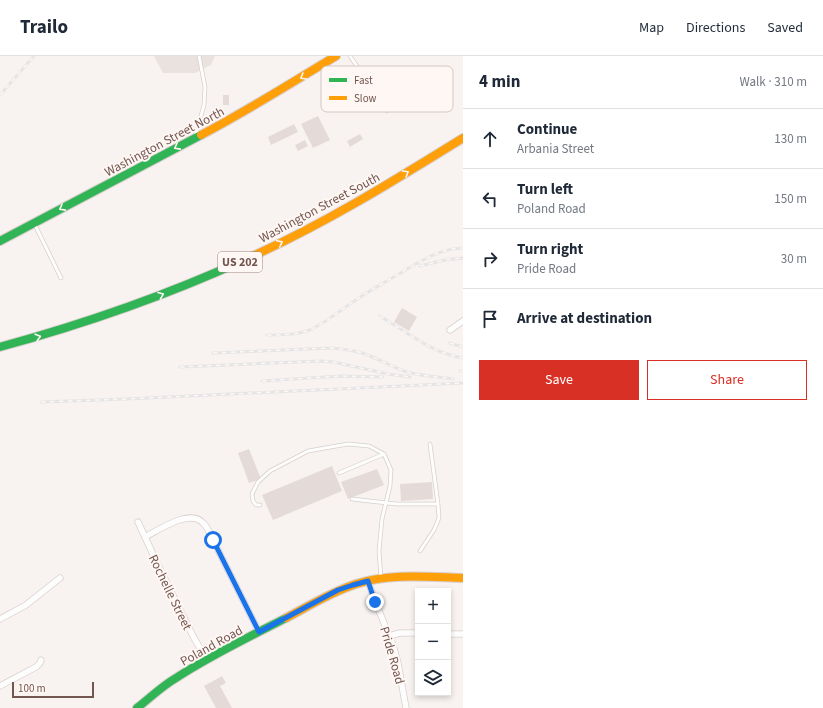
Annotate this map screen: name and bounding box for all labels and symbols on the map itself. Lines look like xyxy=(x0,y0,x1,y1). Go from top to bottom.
legend xyxy=(321,66,453,112)
one-way arrow xyxy=(300,72,307,80)
text: Fast xyxy=(354,73,373,88)
text: Slow xyxy=(354,91,377,106)
street label: Washington Street North xyxy=(101,103,228,181)
one-way arrow xyxy=(174,143,182,150)
street label: Washington Street South xyxy=(256,168,383,247)
one-way arrow xyxy=(402,171,409,178)
one-way arrow xyxy=(59,204,67,211)
one-way arrow xyxy=(276,240,283,248)
road number: US 202 xyxy=(218,252,262,272)
one-way arrow xyxy=(157,292,164,300)
one-way arrow xyxy=(34,333,41,341)
route start xyxy=(204,531,222,549)
street label: Rochelle Street xyxy=(144,552,196,634)
route end xyxy=(366,593,384,611)
street label: Poland Road xyxy=(177,621,246,670)
street label: Pride Road xyxy=(375,624,409,686)
scale bar xyxy=(12,680,94,699)

